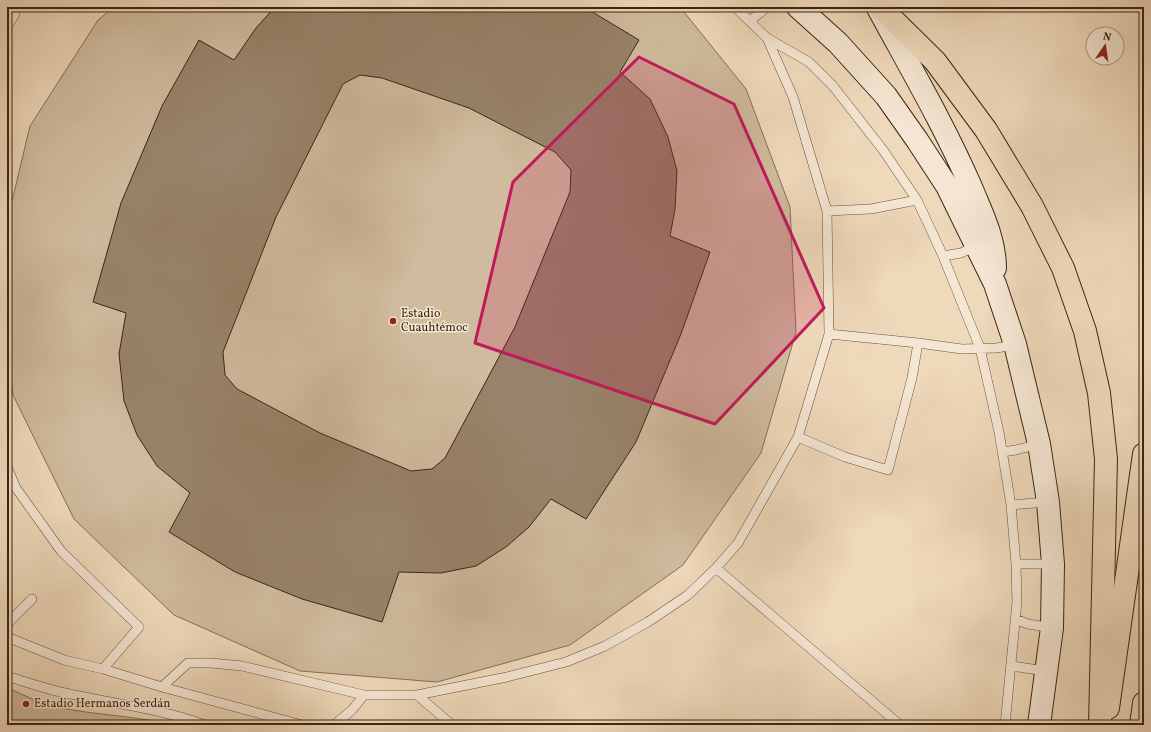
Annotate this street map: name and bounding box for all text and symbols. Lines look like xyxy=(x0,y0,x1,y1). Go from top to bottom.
north arrow xyxy=(1085,26,1125,66)
text: N xyxy=(1101,30,1112,46)
place label: Estadio Cuauhtémoc xyxy=(401,306,468,336)
marker: Estadio Cuauhtémoc xyxy=(388,316,398,326)
place label: Estadio Hermanos Serdán xyxy=(34,696,170,712)
marker: Estadio Hermanos Serdán xyxy=(21,699,31,709)

